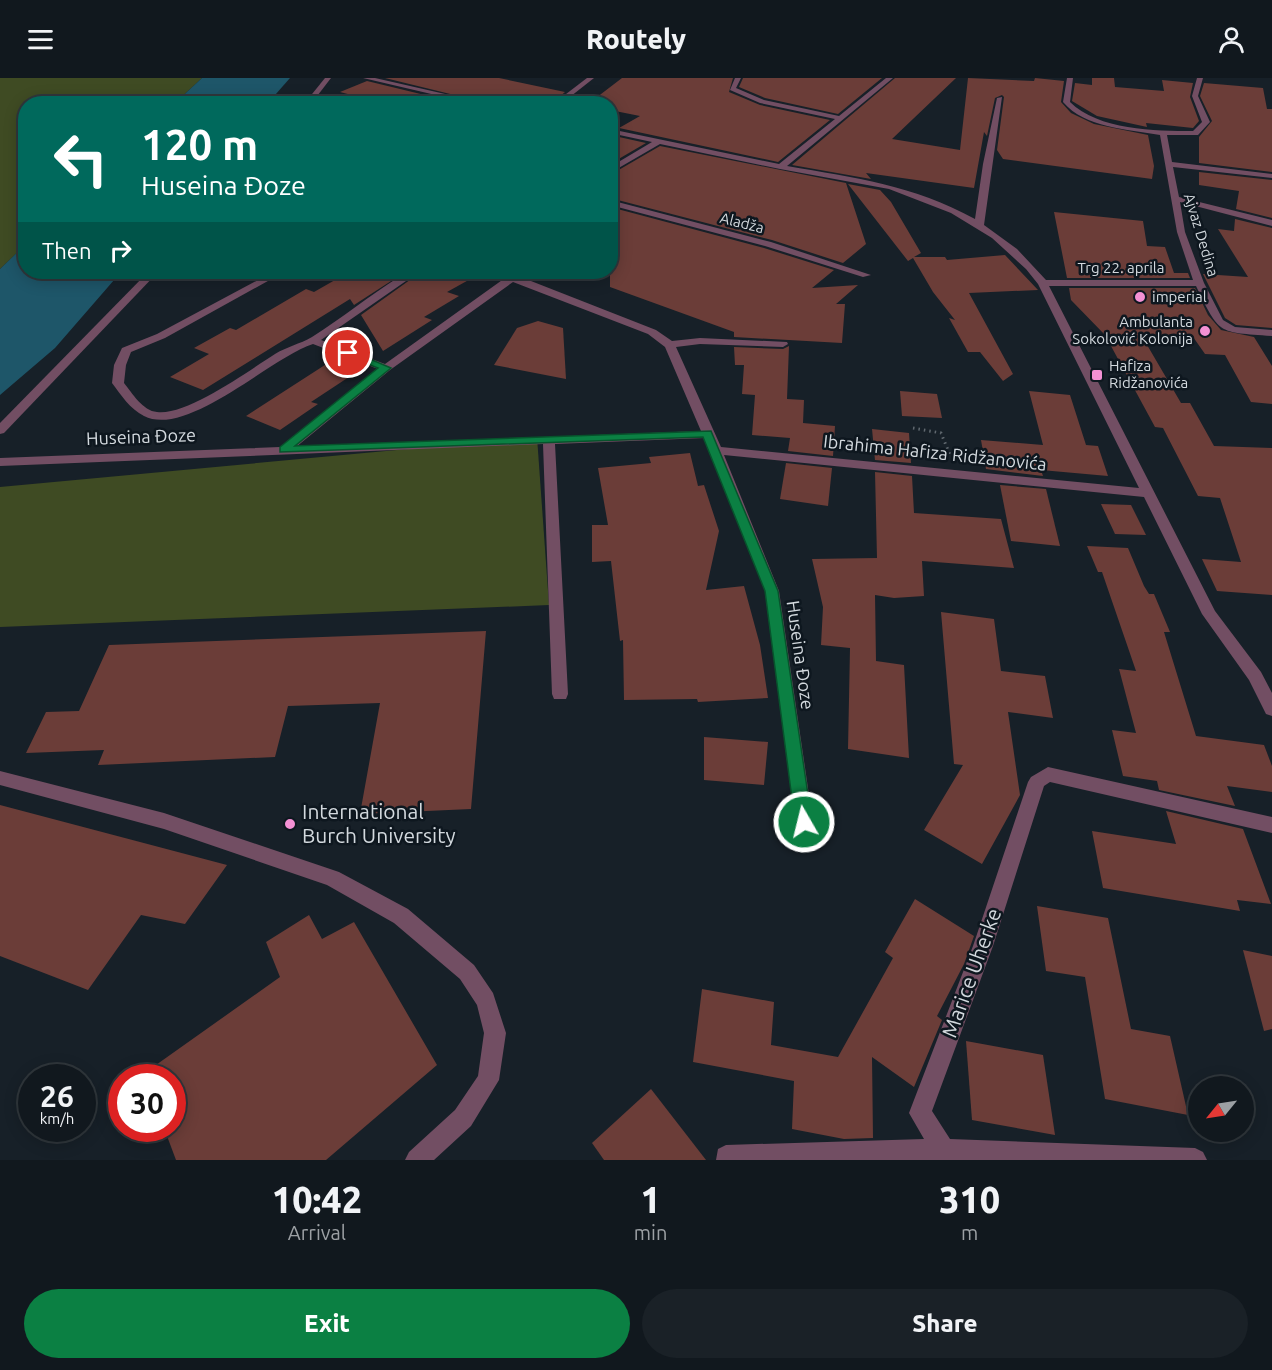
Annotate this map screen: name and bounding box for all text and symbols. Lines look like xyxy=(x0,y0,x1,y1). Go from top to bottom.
icon: menu xyxy=(24,23,57,56)
icon: person xyxy=(1215,23,1248,56)
text: Routely xyxy=(586,24,686,54)
icon: left xyxy=(42,120,120,198)
text: 120 m xyxy=(141,121,258,168)
text: Huseina Đoze xyxy=(141,170,306,200)
street label: Ajvaz Dedina xyxy=(1181,191,1222,279)
street label: Aladža xyxy=(718,209,766,236)
icon: right xyxy=(104,234,137,267)
text: Then xyxy=(42,238,92,263)
street label: Trg 22. aprila xyxy=(1077,259,1165,276)
place label: imperial xyxy=(1152,288,1207,305)
marker: imperial xyxy=(1133,290,1147,304)
place label: Ambulanta Sokolović Kolonija xyxy=(1072,313,1193,347)
marker: Ambulanta Sokolović Kolonija xyxy=(1198,324,1212,338)
pin xyxy=(322,327,373,378)
icon: arrive xyxy=(331,336,364,369)
place label: Hafiza Ridžanovića xyxy=(1109,357,1188,391)
marker: Hafiza Ridžanovića xyxy=(1090,368,1104,382)
street label: Huseina Đoze xyxy=(86,424,196,448)
street label: Ibrahima Hafiza Ridžanovića xyxy=(822,430,1048,474)
street label: Huseina Đoze xyxy=(783,599,819,711)
position arrow xyxy=(772,790,836,854)
place label: International Burch University xyxy=(302,799,456,847)
marker: International Burch University xyxy=(283,817,297,831)
street label: Marice Uherke xyxy=(937,905,1006,1041)
speed limit sign: 30 xyxy=(108,1064,186,1142)
north arrow xyxy=(1188,1076,1254,1142)
map controls xyxy=(1188,1076,1254,1142)
text: 26 xyxy=(40,1079,74,1113)
text: km/h xyxy=(40,1110,74,1127)
text: 10:42 xyxy=(272,1179,362,1220)
text: 1 xyxy=(640,1179,661,1220)
text: 310 xyxy=(939,1179,1000,1220)
text: Arrival xyxy=(288,1221,346,1244)
text: min xyxy=(634,1221,667,1244)
text: m xyxy=(961,1221,978,1244)
button: Exit xyxy=(24,1289,630,1358)
button: Share xyxy=(642,1289,1248,1358)

